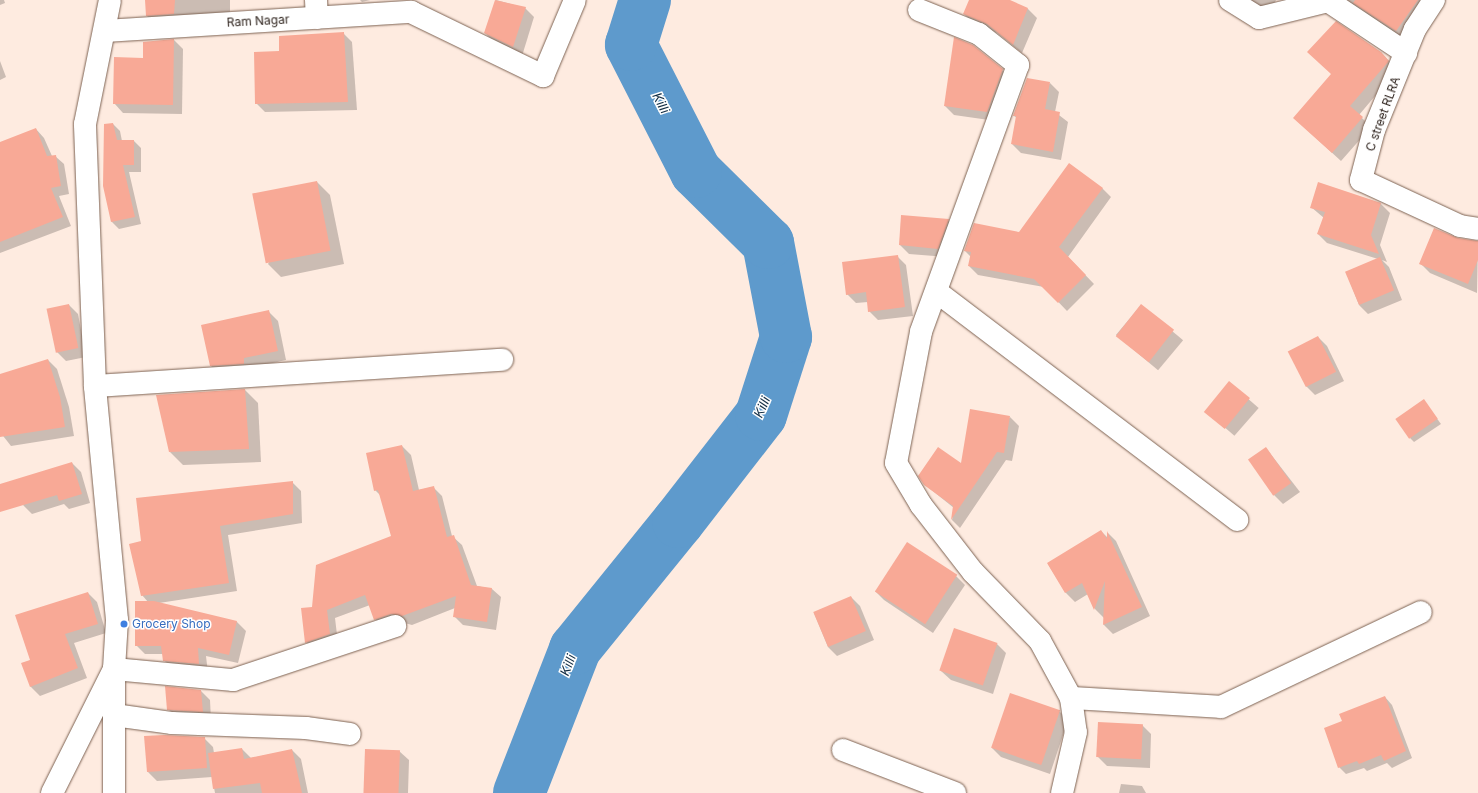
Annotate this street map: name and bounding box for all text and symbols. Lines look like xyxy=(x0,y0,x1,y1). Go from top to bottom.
street label: Ram Nagar xyxy=(226,12,290,30)
street label: C street RLRA xyxy=(1363,75,1403,153)
water label: Killi xyxy=(649,90,673,116)
water label: Killi xyxy=(750,394,774,420)
place label: Grocery Shop xyxy=(132,617,210,631)
marker: Grocery Shop xyxy=(119,619,129,629)
water label: Killi xyxy=(557,652,579,678)

